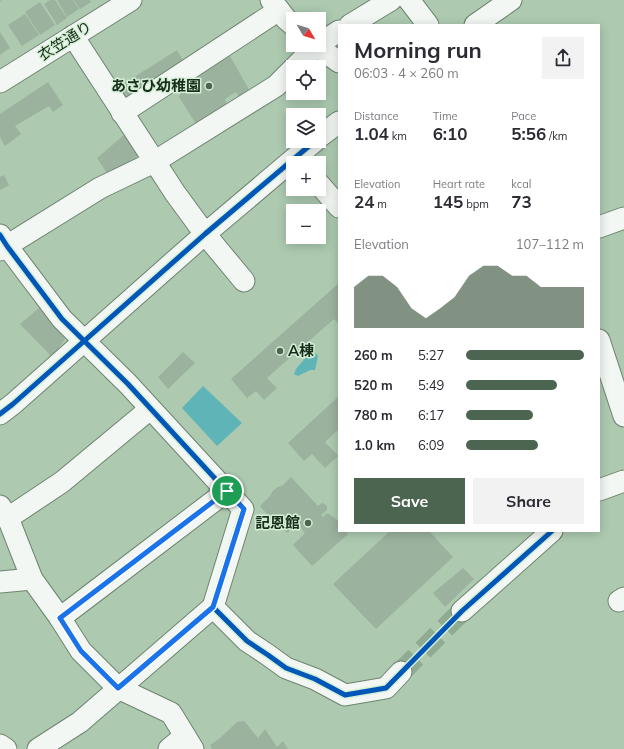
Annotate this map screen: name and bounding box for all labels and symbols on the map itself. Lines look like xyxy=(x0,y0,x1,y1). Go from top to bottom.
north arrow xyxy=(286,12,326,52)
street label: 衣笠通り xyxy=(34,17,95,65)
place label: あさひ幼稚園 xyxy=(111,76,201,95)
marker: あさひ幼稚園 xyxy=(204,81,214,91)
place label: A棟 xyxy=(288,341,314,360)
marker: A棟 xyxy=(275,346,285,356)
pin xyxy=(210,474,244,508)
place label: 記恩館 xyxy=(255,513,300,532)
marker: 記恩館 xyxy=(303,518,313,528)

